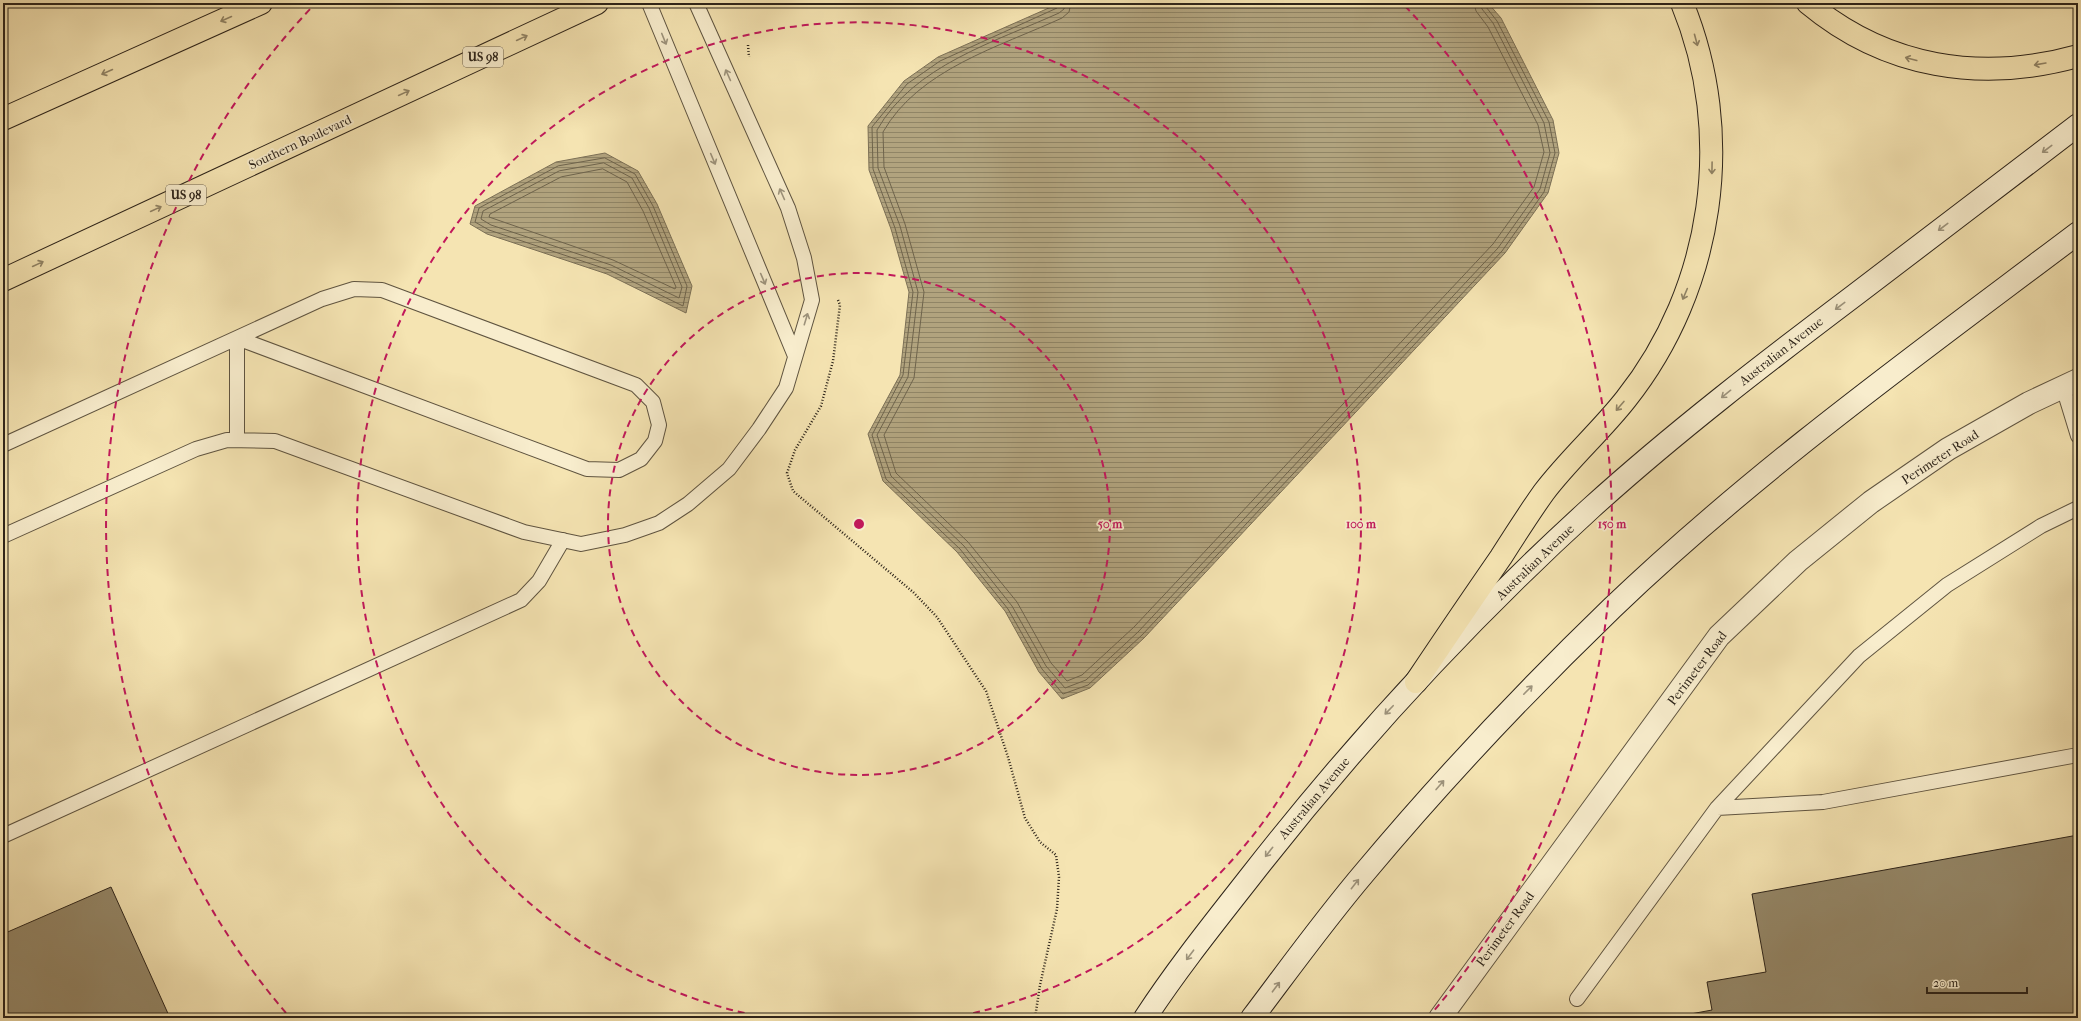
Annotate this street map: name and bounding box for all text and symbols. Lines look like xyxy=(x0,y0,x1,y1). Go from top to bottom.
one-way arrow xyxy=(220,16,232,23)
one-way arrow xyxy=(660,33,668,45)
one-way arrow xyxy=(1693,33,1700,46)
one-way arrow xyxy=(515,34,527,41)
road number: US 98 xyxy=(463,47,503,67)
one-way arrow xyxy=(1905,54,1918,62)
one-way arrow xyxy=(2034,61,2047,69)
one-way arrow xyxy=(102,69,114,76)
one-way arrow xyxy=(724,70,732,82)
one-way arrow xyxy=(398,89,410,96)
street label: Southern Boulevard xyxy=(246,111,355,172)
one-way arrow xyxy=(2042,144,2053,153)
one-way arrow xyxy=(710,153,718,165)
one-way arrow xyxy=(1708,161,1716,174)
road number: US 98 xyxy=(166,185,206,205)
one-way arrow xyxy=(777,188,785,200)
one-way arrow xyxy=(150,205,162,212)
one-way arrow xyxy=(1938,223,1949,232)
one-way arrow xyxy=(32,260,44,267)
one-way arrow xyxy=(760,273,768,285)
one-way arrow xyxy=(1681,288,1688,300)
one-way arrow xyxy=(1835,302,1846,310)
one-way arrow xyxy=(803,312,810,325)
street label: Australian Avenue xyxy=(1735,313,1826,389)
one-way arrow xyxy=(1721,390,1731,399)
one-way arrow xyxy=(1616,401,1625,411)
street label: Perimeter Road xyxy=(1899,426,1982,487)
centre of rings xyxy=(852,517,866,531)
text: 50 m xyxy=(1098,517,1123,531)
text: 100 m xyxy=(1346,517,1377,531)
text: 150 m xyxy=(1598,517,1627,531)
street label: Australian Avenue xyxy=(1492,521,1577,604)
street label: Perimeter Road xyxy=(1664,627,1730,708)
one-way arrow xyxy=(1523,685,1533,695)
one-way arrow xyxy=(1384,705,1394,715)
street label: Australian Avenue xyxy=(1275,754,1353,843)
one-way arrow xyxy=(1435,780,1444,791)
one-way arrow xyxy=(1265,847,1273,858)
one-way arrow xyxy=(1351,879,1360,890)
street label: Perimeter Road xyxy=(1473,888,1538,969)
one-way arrow xyxy=(1186,950,1194,961)
scale bar xyxy=(1927,969,2027,995)
text: 20 m xyxy=(1933,976,1958,990)
one-way arrow xyxy=(1272,982,1280,993)

